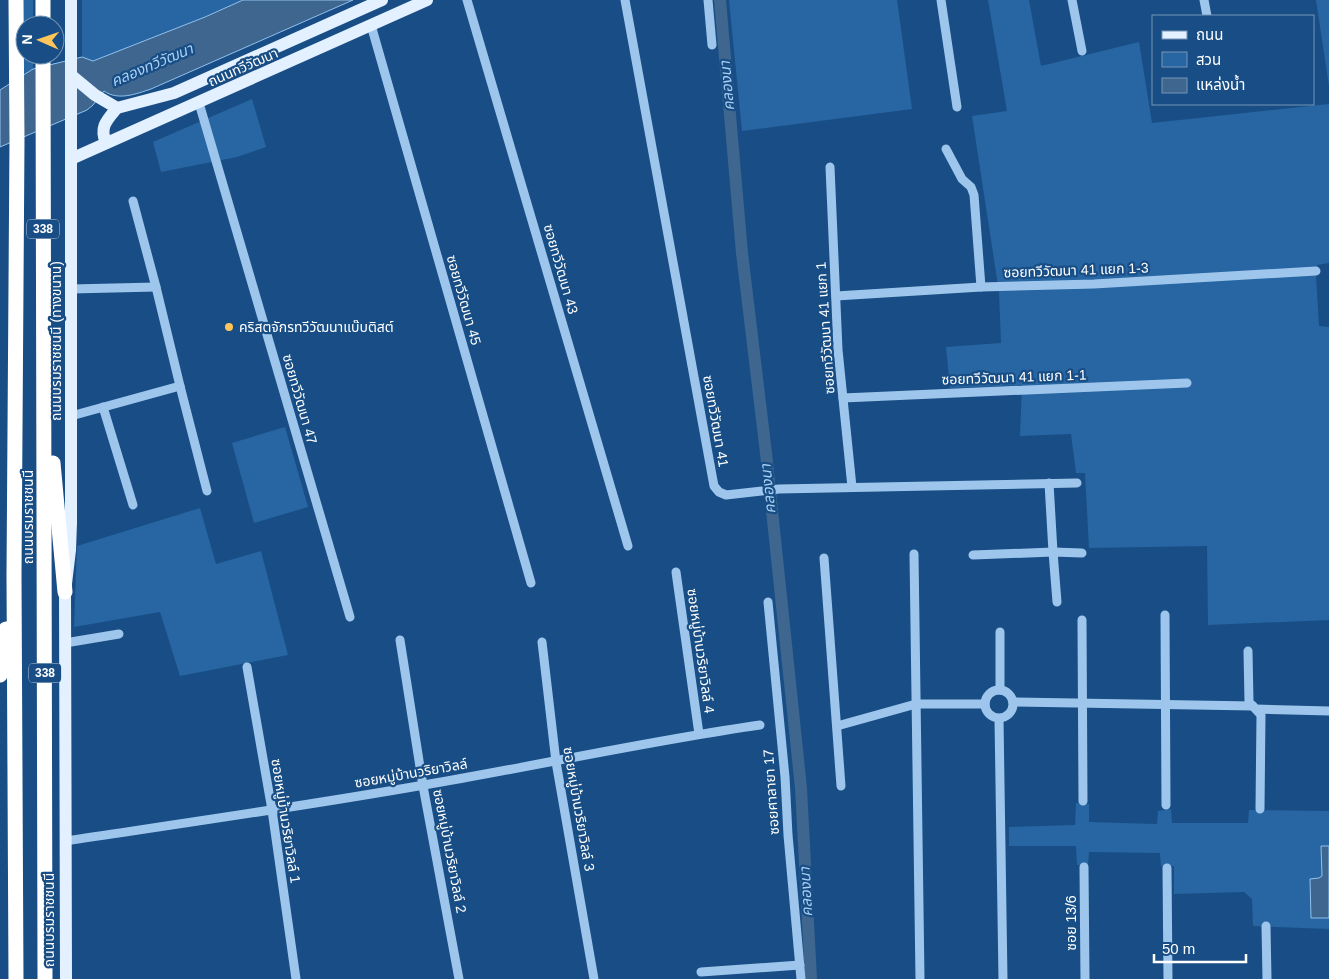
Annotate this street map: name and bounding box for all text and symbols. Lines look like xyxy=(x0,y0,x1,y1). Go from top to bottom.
north arrow xyxy=(15,15,65,65)
legend xyxy=(1152,15,1314,105)
text: ถนน xyxy=(1196,26,1223,43)
text: N xyxy=(19,34,35,45)
water label: คลองทวีวัฒนา xyxy=(108,39,196,89)
street label: ถนนทวีวัฒนา xyxy=(206,44,280,90)
text: สวน xyxy=(1196,51,1221,68)
water label: คลองนา xyxy=(716,60,737,112)
text: แหล่งน้ำ xyxy=(1196,74,1245,93)
road number: 338 xyxy=(27,220,59,238)
street label: ซอยทวีวัฒนา 43 xyxy=(541,222,582,316)
street label: ซอยทวีวัฒนา 45 xyxy=(444,253,485,347)
street label: ซอยทวีวัฒนา 41 แยก 1-3 xyxy=(1003,259,1149,281)
street label: ถนนบรมราชชนนี (ทางขนาน) xyxy=(48,261,64,421)
street label: ซอยทวีวัฒนา 41 แยก 1 xyxy=(812,261,838,395)
place label: คริสตจักรทวีวัฒนาแบ๊บติสต์ xyxy=(239,319,394,335)
marker: คริสตจักรทวีวัฒนาแบ๊บติสต์ xyxy=(223,321,235,333)
street label: ซอยทวีวัฒนา 47 xyxy=(280,352,321,446)
street label: ซอยทวีวัฒนา 41 แยก 1-1 xyxy=(941,366,1087,388)
street label: ซอยทวีวัฒนา 41 xyxy=(700,374,732,468)
water label: คลองนา xyxy=(756,463,779,515)
street label: ถนนบรมราชชนนี xyxy=(20,470,36,564)
street label: ซอยหมู่บ้านวริยาวิลล์ 4 xyxy=(683,588,718,715)
road number: 338 xyxy=(29,664,61,682)
street label: ซอยหมู่บ้านวริยาวิลล์ 3 xyxy=(559,746,598,873)
street label: ซอยศาลายา 17 xyxy=(760,748,782,835)
street label: ซอยหมู่บ้านวริยาวิลล์ xyxy=(353,755,469,792)
street label: ซอยหมู่บ้านวริยาวิลล์ 1 xyxy=(267,758,304,885)
street label: ซอยหมู่บ้านวริยาวิลล์ 2 xyxy=(429,788,470,915)
water label: คลองนา xyxy=(796,866,815,917)
street label: ถนนบรมราชชนนี xyxy=(41,873,57,967)
street label: ซอย 13/6 xyxy=(1063,895,1079,951)
scale bar xyxy=(1154,932,1246,964)
text: 50 m xyxy=(1162,940,1195,957)

